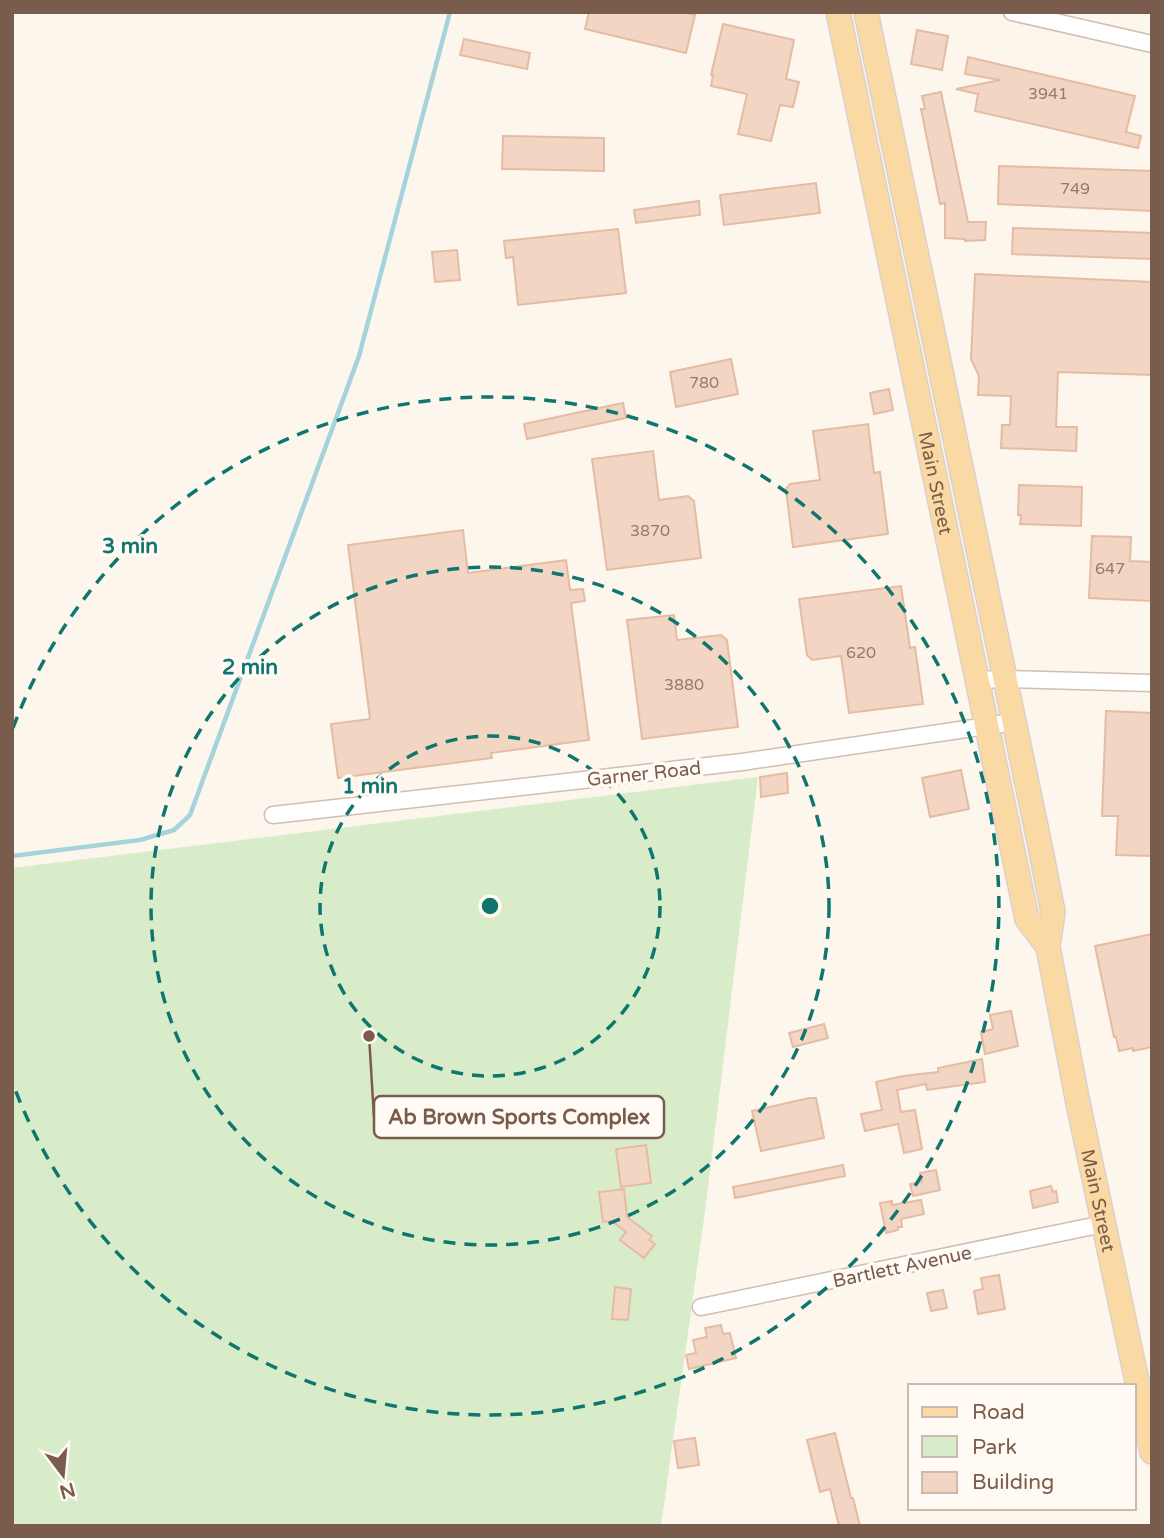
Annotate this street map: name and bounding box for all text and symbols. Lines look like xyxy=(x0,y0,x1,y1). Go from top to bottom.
house number: 3941 xyxy=(1028,84,1068,104)
house number: 749 xyxy=(1060,179,1090,199)
house number: 780 xyxy=(689,373,719,393)
street label: Main Street xyxy=(914,430,957,537)
house number: 3870 xyxy=(630,521,670,541)
text: 3 min xyxy=(102,534,158,559)
house number: 647 xyxy=(1095,559,1125,579)
house number: 620 xyxy=(846,643,876,663)
text: 2 min xyxy=(222,655,278,680)
house number: 3880 xyxy=(664,675,704,695)
street label: Garner Road xyxy=(586,757,702,791)
text: 1 min xyxy=(342,774,398,799)
centre of rings xyxy=(478,894,502,918)
callout: Ab Brown Sports Complex xyxy=(374,1096,664,1138)
text: Ab Brown Sports Complex xyxy=(388,1105,650,1130)
street label: Main Street xyxy=(1076,1147,1119,1254)
street label: Bartlett Avenue xyxy=(831,1242,974,1292)
legend xyxy=(908,1384,1136,1510)
text: Road xyxy=(972,1400,1025,1425)
text: Park xyxy=(972,1435,1017,1460)
north arrow xyxy=(28,1440,98,1510)
text: Building xyxy=(972,1470,1054,1495)
text: N xyxy=(57,1478,78,1503)

